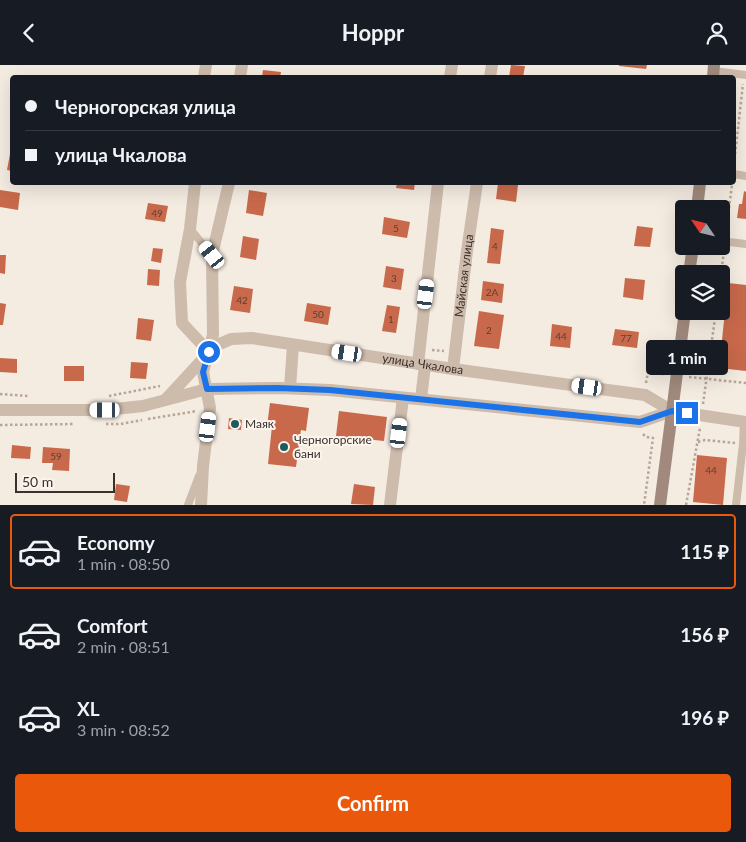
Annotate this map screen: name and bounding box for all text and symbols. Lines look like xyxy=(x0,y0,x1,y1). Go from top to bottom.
icon: back xyxy=(15,19,43,47)
text: Hoppr xyxy=(342,19,404,46)
icon: person xyxy=(703,19,731,47)
text: Черногорская улица xyxy=(55,95,236,118)
text: улица Чкалова xyxy=(55,143,187,166)
north arrow xyxy=(675,200,730,255)
map controls xyxy=(675,200,730,320)
house number: 49 xyxy=(151,207,163,219)
house number: 5 xyxy=(393,222,399,234)
street label: Майская улица xyxy=(451,233,476,318)
car xyxy=(196,239,227,271)
house number: 4 xyxy=(492,240,498,252)
button: layers xyxy=(675,265,730,320)
house number: 3 xyxy=(391,272,397,284)
car xyxy=(416,278,435,310)
house number: 2А xyxy=(486,286,499,298)
house number: 42 xyxy=(236,294,248,306)
house number: 50 xyxy=(312,308,324,320)
house number: 1 xyxy=(388,313,394,325)
house number: 2 xyxy=(486,324,492,336)
house number: 44 xyxy=(555,330,567,342)
house number: 77 xyxy=(620,332,632,344)
route start xyxy=(198,341,220,363)
callout: 1 min xyxy=(646,341,728,375)
car xyxy=(331,343,362,363)
text: 1 min xyxy=(667,348,707,367)
street label: улица Чкалова xyxy=(381,350,464,377)
car xyxy=(571,377,602,397)
route end xyxy=(676,402,698,424)
car xyxy=(90,403,120,418)
car xyxy=(198,411,217,443)
place label: Маяк xyxy=(245,416,275,431)
car xyxy=(389,417,408,449)
marker: Маяк xyxy=(229,418,241,430)
place label: Черногорские бани xyxy=(294,432,372,461)
marker: Черногорские бани xyxy=(278,441,290,453)
house number: 59 xyxy=(50,450,62,462)
house number: 44 xyxy=(705,464,717,476)
scale bar xyxy=(15,469,115,493)
text: 50 m xyxy=(22,473,53,490)
icon: car xyxy=(17,529,62,574)
text: Economy xyxy=(77,531,155,554)
text: 115 ₽ xyxy=(680,540,729,563)
text: 1 min · 08:50 xyxy=(77,554,170,573)
icon: car xyxy=(17,612,62,657)
text: Comfort xyxy=(77,614,148,637)
text: 156 ₽ xyxy=(680,623,729,646)
text: 2 min · 08:51 xyxy=(77,637,170,656)
icon: car xyxy=(17,695,62,740)
text: XL xyxy=(77,697,100,720)
text: 196 ₽ xyxy=(680,706,729,729)
text: 3 min · 08:52 xyxy=(77,720,170,739)
button: Confirm xyxy=(15,774,731,832)

